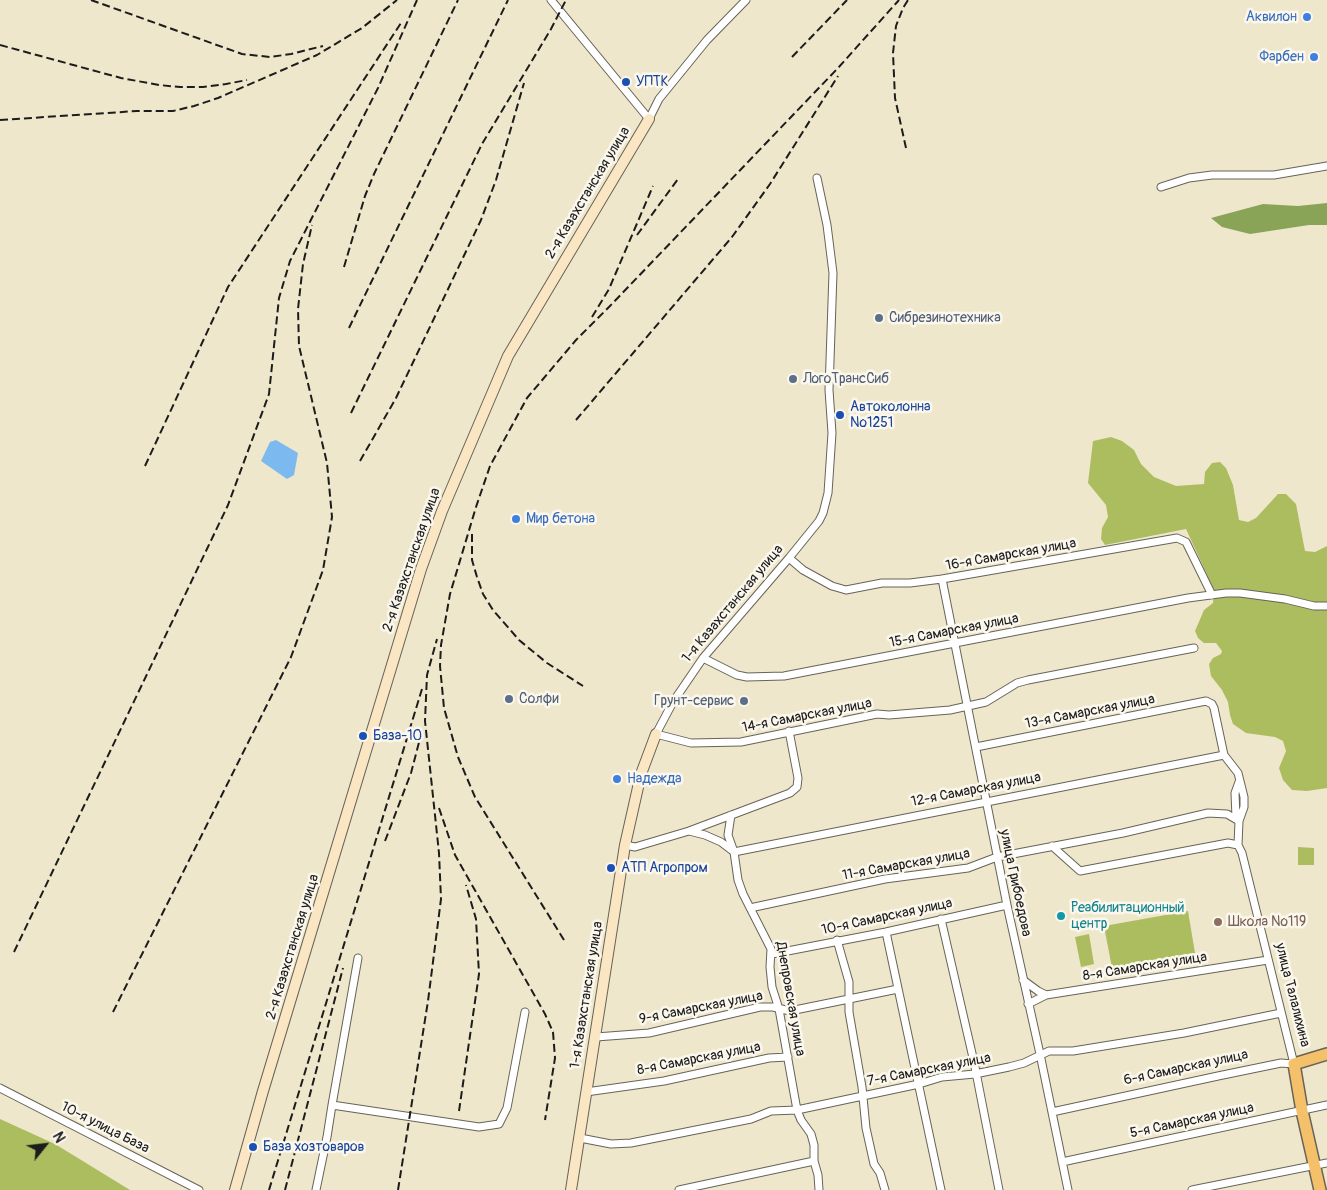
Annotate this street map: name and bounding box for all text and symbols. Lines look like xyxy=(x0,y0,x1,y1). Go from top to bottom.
place label: Аквилон xyxy=(1246,9,1297,25)
marker: Аквилон xyxy=(1301,11,1313,23)
place label: Фарбен xyxy=(1260,49,1304,65)
marker: Фарбен xyxy=(1308,51,1320,63)
place label: УПТК xyxy=(636,74,669,90)
marker: УПТК xyxy=(620,76,632,88)
street label: 2-я Казахстанская улица xyxy=(542,124,634,262)
place label: Сибрезинотехника xyxy=(889,310,1001,326)
marker: Сибрезинотехника xyxy=(873,312,885,324)
place label: ЛогоТрансСиб xyxy=(803,371,889,387)
marker: ЛогоТрансСиб xyxy=(787,373,799,385)
place label: Автоколонна №1251 xyxy=(850,399,931,432)
marker: Автоколонна №1251 xyxy=(834,409,846,421)
street label: 2-я Казахстанская улица xyxy=(379,486,445,634)
place label: Мир бетона xyxy=(526,511,595,527)
marker: Мир бетона xyxy=(510,513,522,525)
street label: 16-я Самарская улица xyxy=(945,535,1077,575)
street label: 1-я Казахстанская улица xyxy=(679,542,787,666)
street label: 15-я Самарская улица xyxy=(888,610,1020,652)
place label: Солфи xyxy=(519,691,559,707)
street label: 13-я Самарская улица xyxy=(1024,691,1156,733)
marker: Солфи xyxy=(503,693,515,705)
place label: Грунт-сервис xyxy=(654,693,734,709)
marker: Грунт-сервис xyxy=(738,695,750,707)
street label: 14-я Самарская улица xyxy=(741,695,873,737)
place label: База-10 xyxy=(373,728,422,744)
marker: База-10 xyxy=(357,730,369,742)
street label: 12-я Самарская улица xyxy=(910,769,1042,811)
place label: Надежда xyxy=(627,771,682,787)
marker: Надежда xyxy=(611,773,623,785)
street label: улица Грибоедова xyxy=(995,828,1035,938)
street label: 11-я Самарская улица xyxy=(841,845,971,885)
place label: АТП Агропром xyxy=(621,860,708,876)
marker: АТП Агропром xyxy=(605,862,617,874)
street label: 2-я Казахстанская улица xyxy=(263,872,323,1022)
street label: 10-я Самарская улица xyxy=(820,895,954,939)
place label: Реабилитационный центр xyxy=(1071,900,1185,932)
marker: Реабилитационный центр xyxy=(1055,910,1067,922)
place label: Школа №119 xyxy=(1228,914,1306,930)
marker: Школа №119 xyxy=(1212,916,1224,928)
street label: 1-я Казахстанская улица xyxy=(567,920,607,1070)
street label: Днепровская улица xyxy=(772,941,808,1057)
street label: улица Талалихина xyxy=(1271,941,1313,1049)
street label: 8-я Самарская улица xyxy=(1082,949,1208,985)
street label: 9-я Самарская улица xyxy=(638,988,764,1028)
street label: 8-я Самарская улица xyxy=(636,1039,762,1079)
street label: 6-я Самарская улица xyxy=(1122,1047,1250,1089)
street label: 7-я Самарская улица xyxy=(866,1050,992,1090)
street label: 10-я улица База xyxy=(58,1099,152,1157)
street label: 5-я Самарская улица xyxy=(1129,1100,1255,1142)
north arrow xyxy=(20,1120,70,1170)
text: N xyxy=(49,1129,68,1146)
place label: База хозтоваров xyxy=(263,1139,364,1155)
marker: База хозтоваров xyxy=(247,1141,259,1153)

